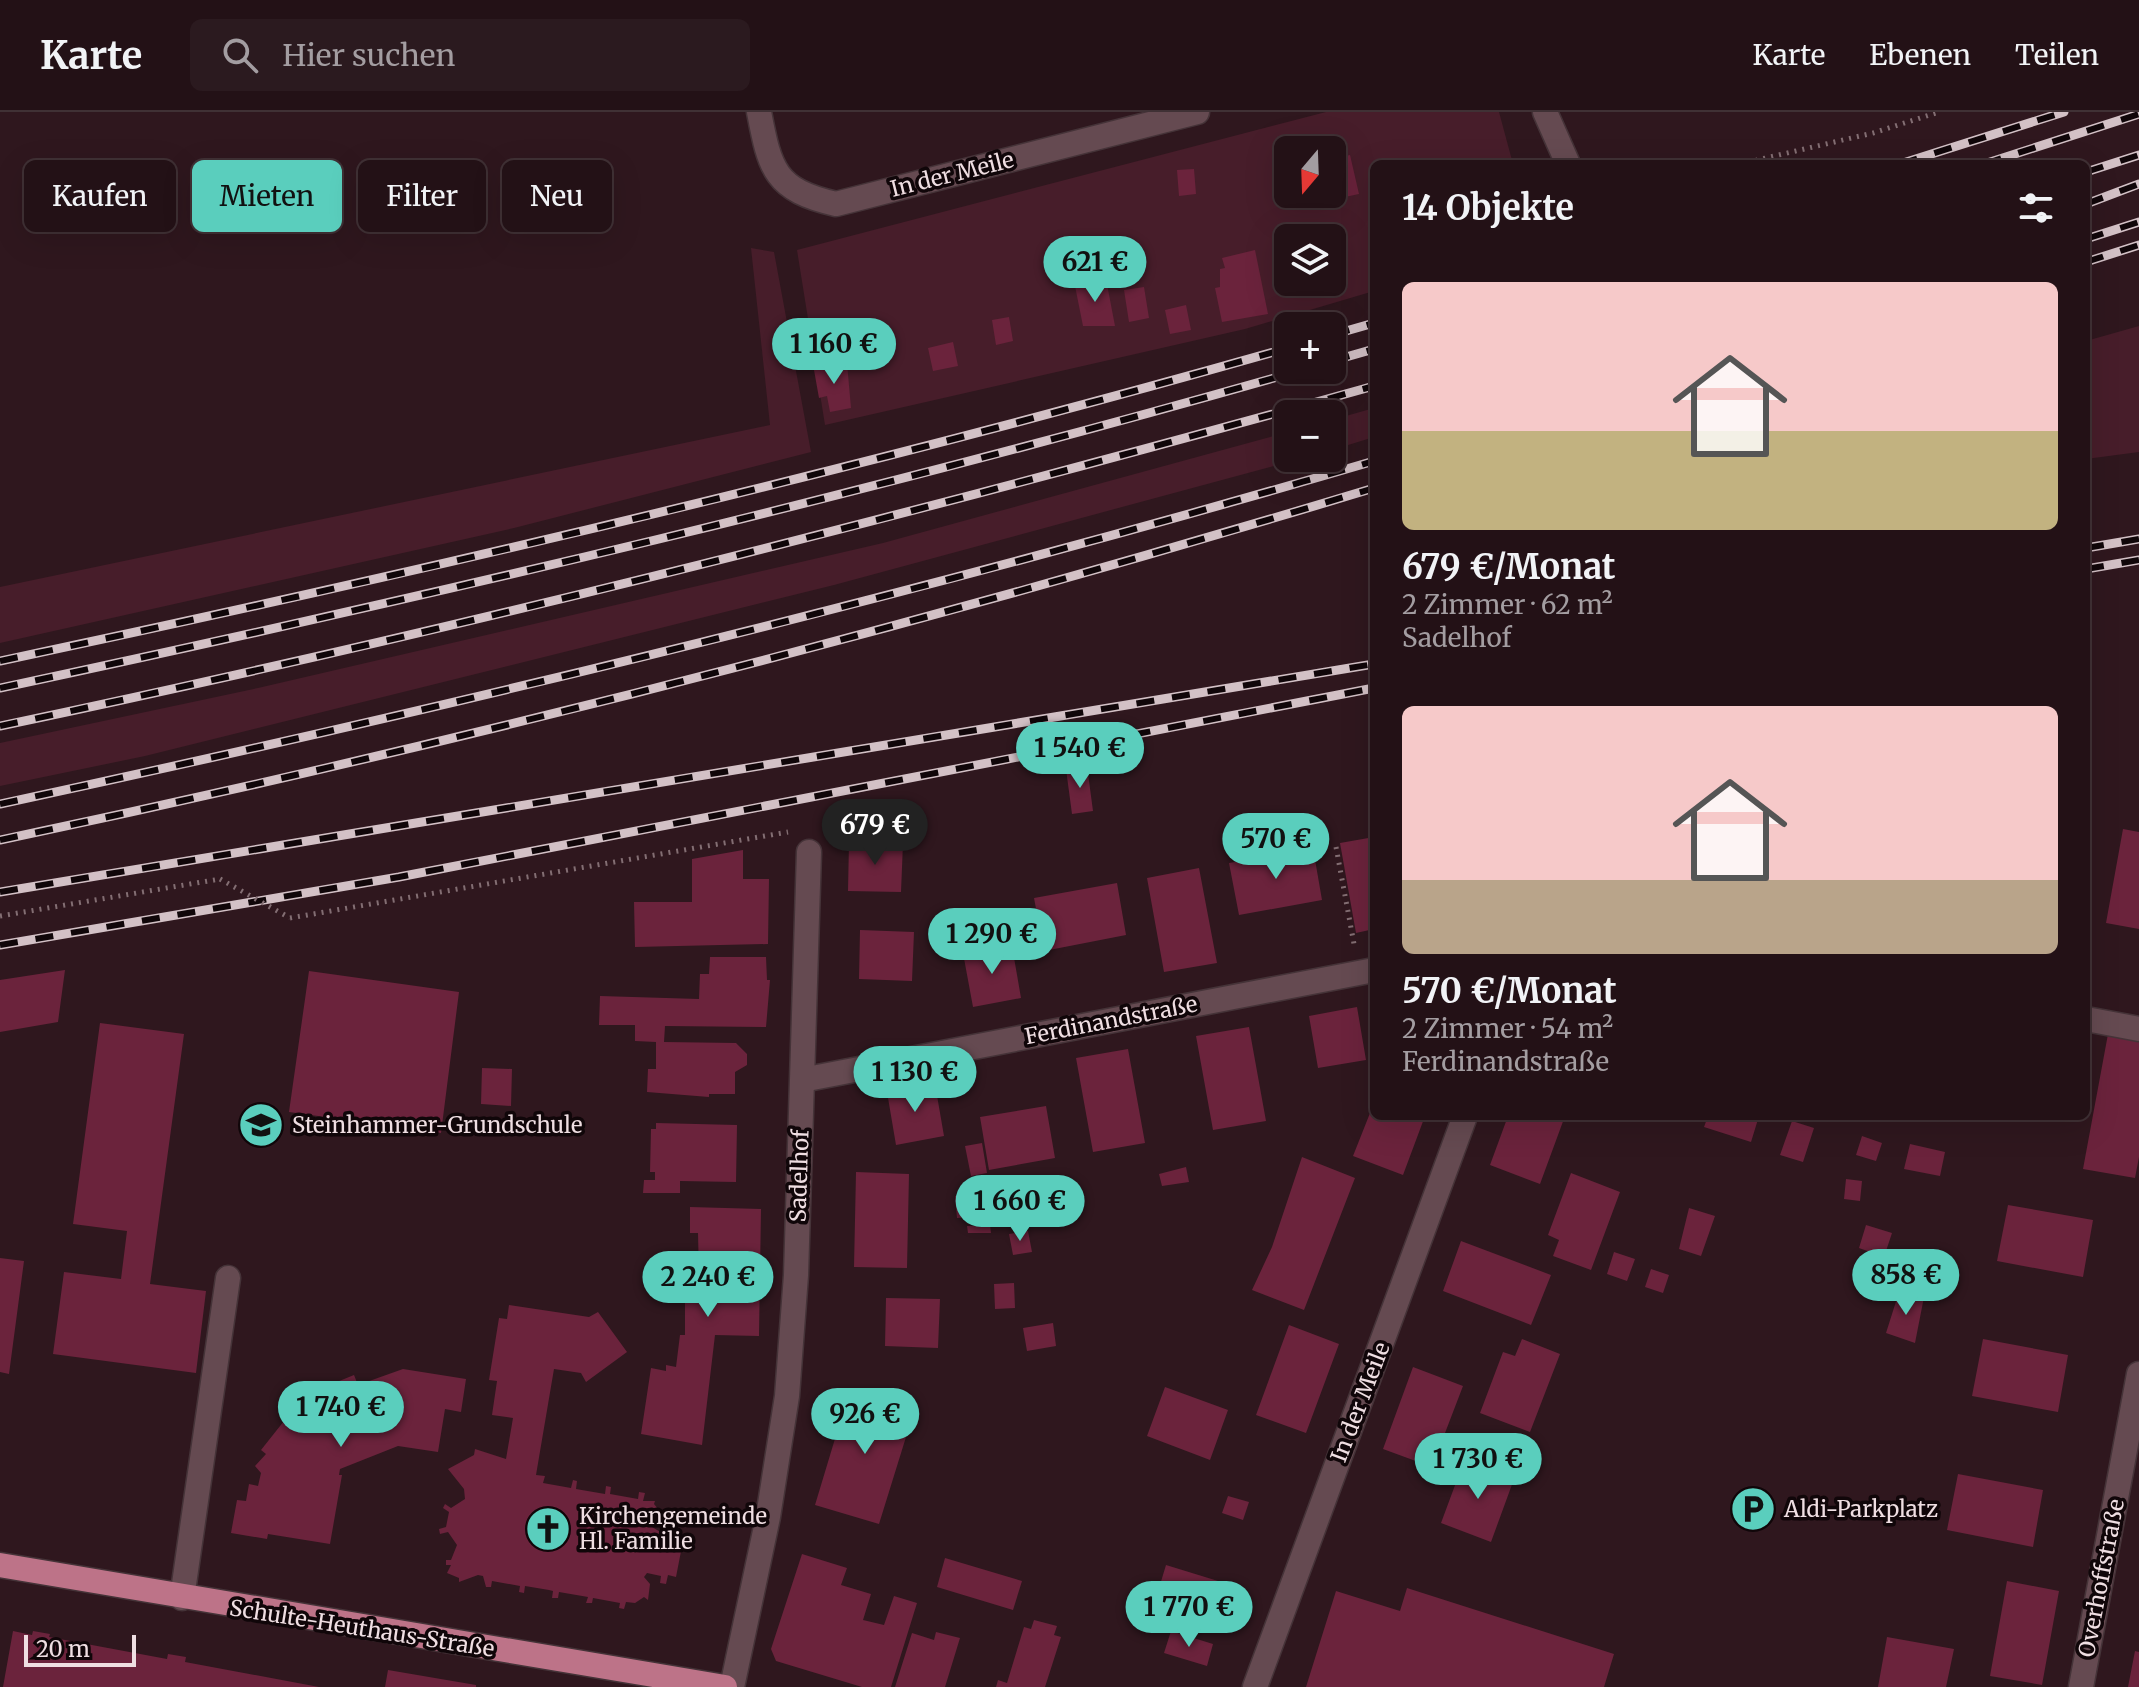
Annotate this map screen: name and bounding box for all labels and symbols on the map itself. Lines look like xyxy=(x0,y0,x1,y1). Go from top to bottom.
north arrow xyxy=(1274,136,1346,208)
street label: In der Meile xyxy=(887,145,1017,203)
pin: 621 € xyxy=(1039,236,1151,304)
pin: 1 160 € xyxy=(760,318,908,386)
pin: 1 540 € xyxy=(1006,722,1154,790)
pin: 679 € xyxy=(819,799,931,867)
pin: 570 € xyxy=(1220,813,1332,881)
pin: 1 290 € xyxy=(918,908,1066,976)
street label: Ferdinandstraße xyxy=(1022,990,1200,1050)
pin: 1 130 € xyxy=(841,1046,989,1114)
school or university icon: Steinhammer-Grundschule xyxy=(237,1101,285,1149)
place label: Steinhammer-Grundschule xyxy=(292,1111,582,1139)
street label: Sadelhof xyxy=(783,1128,815,1223)
pin: 1 660 € xyxy=(946,1175,1094,1243)
pin: 858 € xyxy=(1850,1249,1962,1317)
pin: 2 240 € xyxy=(634,1251,782,1319)
street label: In der Meile xyxy=(1324,1338,1396,1466)
pin: 1 740 € xyxy=(267,1381,415,1449)
pin: 926 € xyxy=(809,1388,921,1456)
pin: 1 730 € xyxy=(1404,1433,1552,1501)
parking icon: Aldi-Parkplatz xyxy=(1729,1485,1777,1533)
place label: Aldi-Parkplatz xyxy=(1783,1495,1938,1523)
street label: Overhoffstraße xyxy=(2072,1497,2130,1659)
place label: Kirchengemeinde Hl. Familie xyxy=(579,1502,767,1555)
church icon: Kirchengemeinde Hl. Familie xyxy=(524,1505,572,1553)
pin: 1 770 € xyxy=(1115,1581,1263,1649)
street label: Schulte-Heuthaus-Straße xyxy=(227,1593,497,1663)
scale bar xyxy=(24,1631,136,1667)

